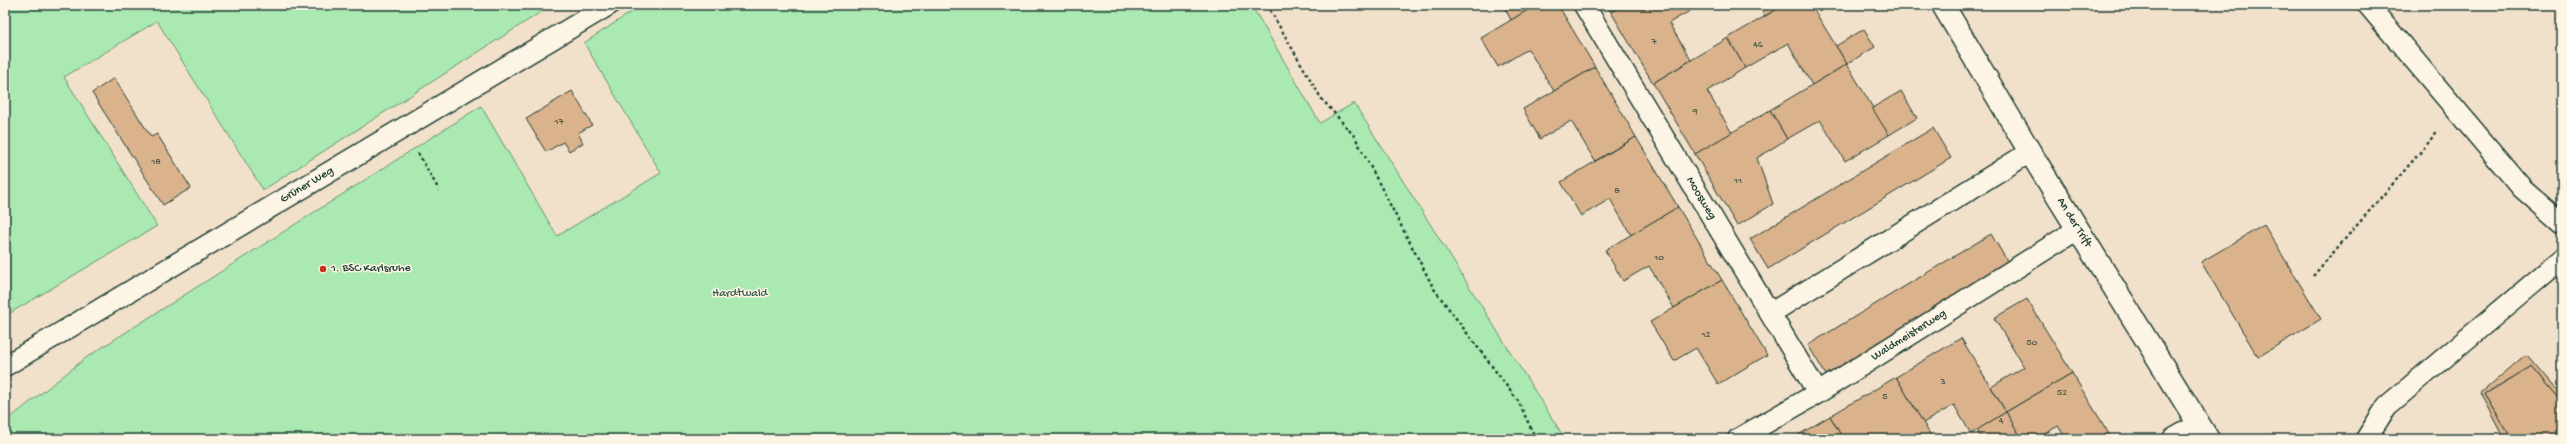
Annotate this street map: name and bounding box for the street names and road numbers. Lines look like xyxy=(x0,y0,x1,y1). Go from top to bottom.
street label: Grüner Weg xyxy=(278,164,337,207)
street label: Moosweg xyxy=(1682,175,1719,223)
street label: An der Trift xyxy=(2053,195,2095,251)
street label: Waldmeisterweg xyxy=(1869,307,1949,364)

